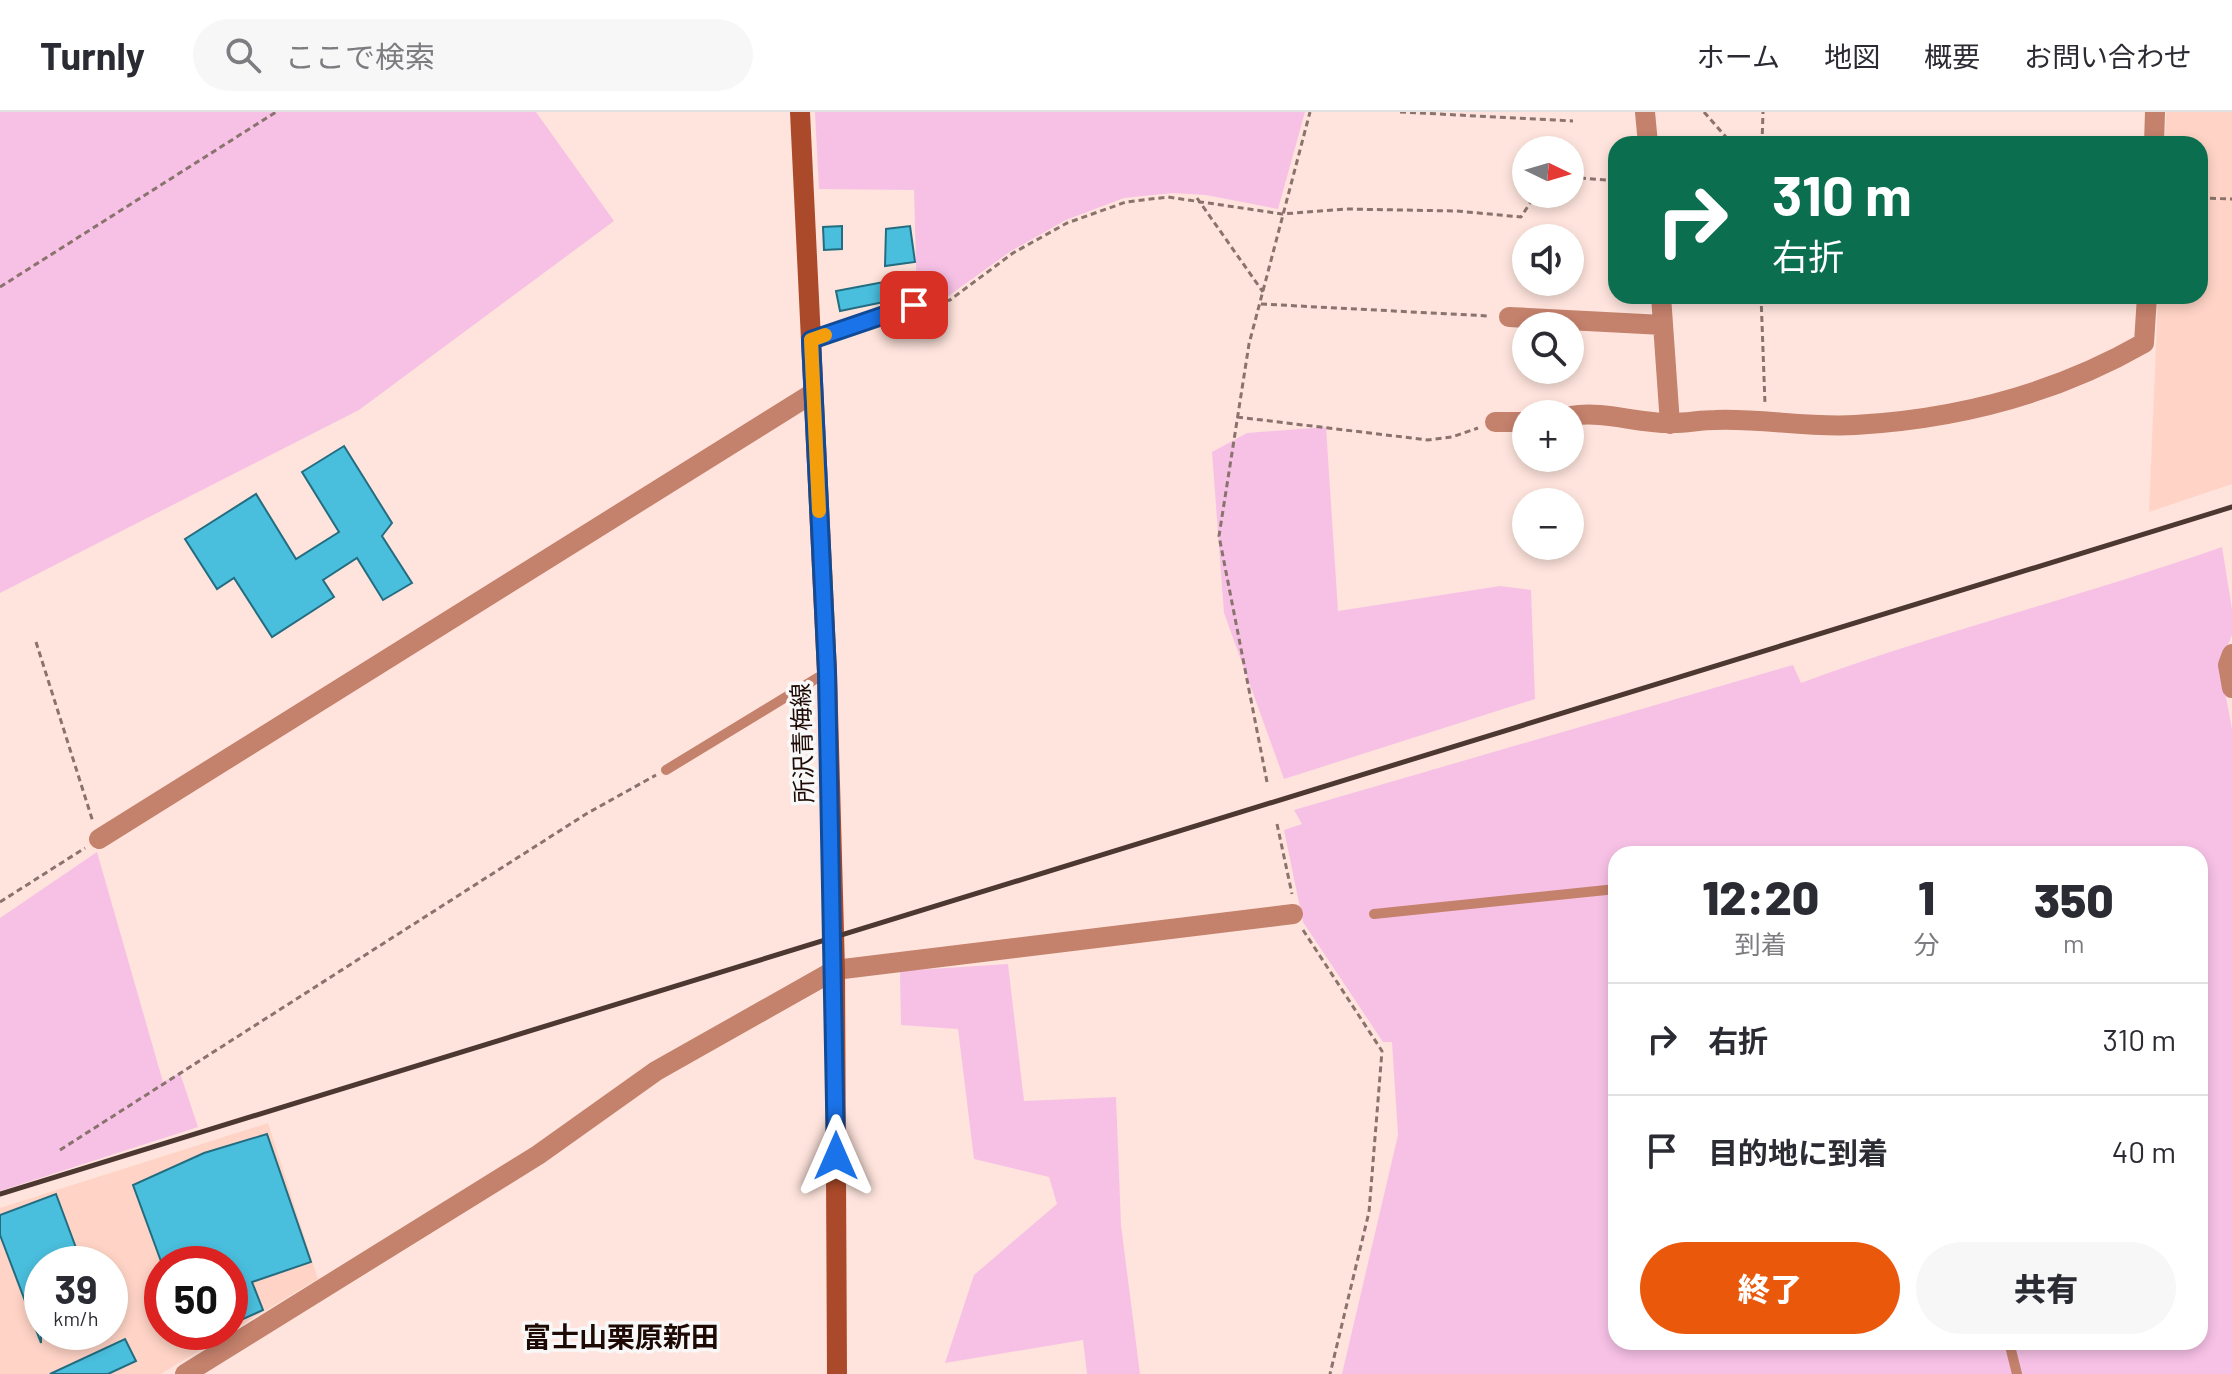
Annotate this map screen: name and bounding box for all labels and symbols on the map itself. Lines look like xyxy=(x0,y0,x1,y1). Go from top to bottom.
north arrow xyxy=(1512,136,1584,208)
pin xyxy=(880,271,948,339)
street label: 所沢青梅線 xyxy=(785,683,818,804)
position arrow xyxy=(794,1114,878,1198)
speed limit sign: 50 xyxy=(144,1246,248,1350)
district label: 富士山栗原新田 xyxy=(523,1319,719,1353)

